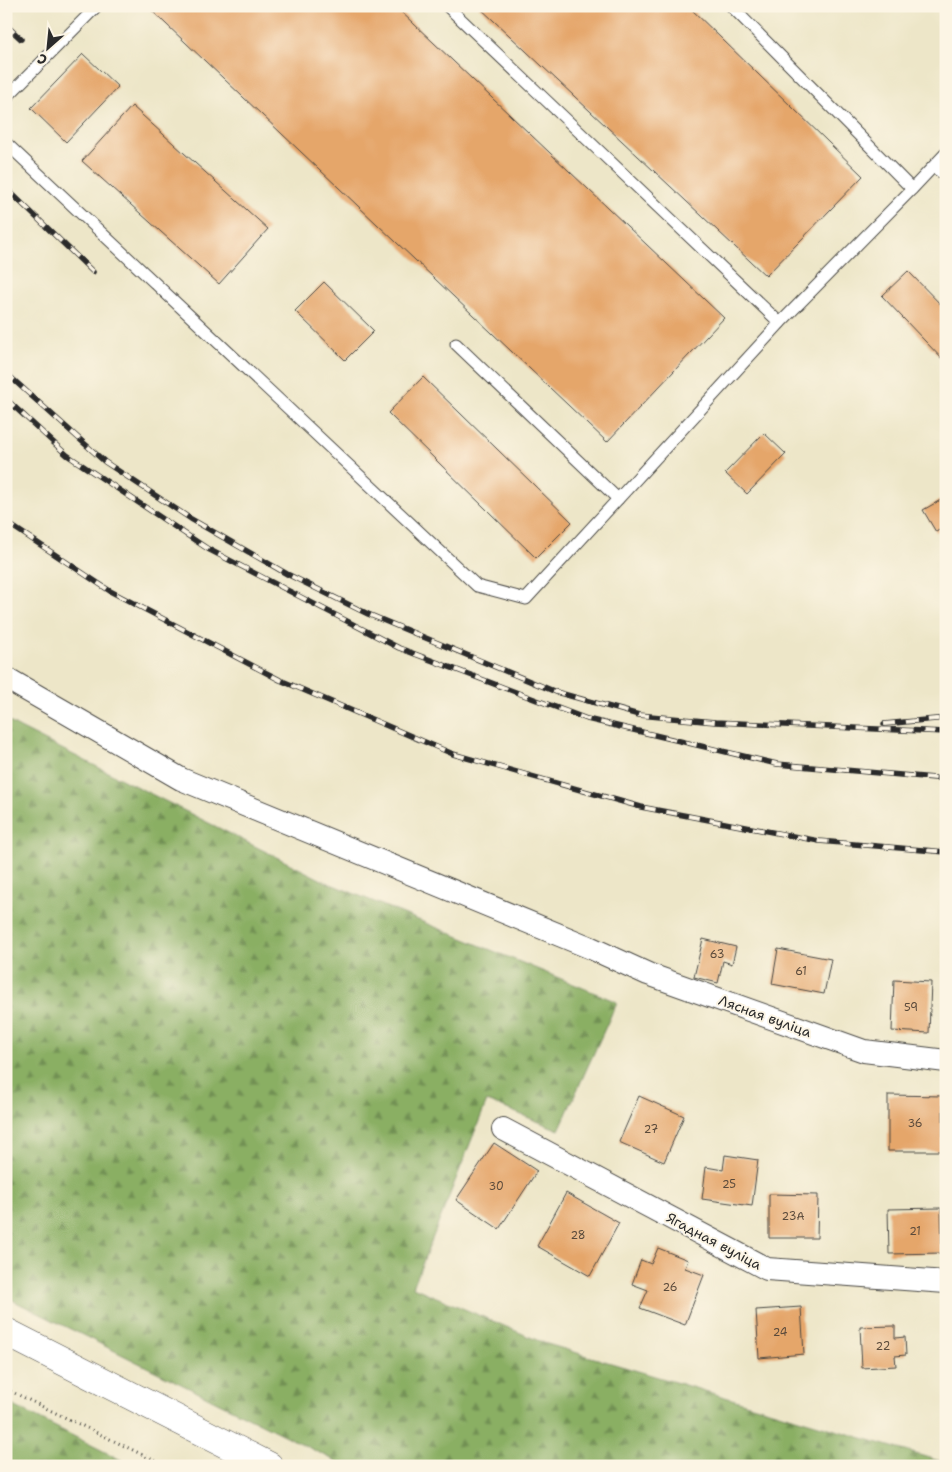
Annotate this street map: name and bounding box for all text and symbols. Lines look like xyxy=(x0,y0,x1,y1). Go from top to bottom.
north arrow xyxy=(22,22,72,72)
text: С xyxy=(34,50,50,70)
house number: 63 xyxy=(710,947,724,962)
house number: 61 xyxy=(795,964,807,979)
street label: Лясная вуліца xyxy=(716,991,814,1041)
house number: 59 xyxy=(904,1000,918,1015)
house number: 36 xyxy=(907,1116,923,1131)
house number: 27 xyxy=(644,1122,659,1137)
house number: 25 xyxy=(722,1177,736,1192)
house number: 30 xyxy=(488,1179,504,1194)
street label: Ягадная вуліца xyxy=(663,1208,765,1274)
house number: 23А xyxy=(782,1209,804,1224)
house number: 21 xyxy=(909,1224,921,1239)
house number: 28 xyxy=(570,1228,586,1243)
house number: 26 xyxy=(663,1280,677,1295)
house number: 24 xyxy=(773,1325,788,1340)
house number: 22 xyxy=(876,1339,890,1354)

